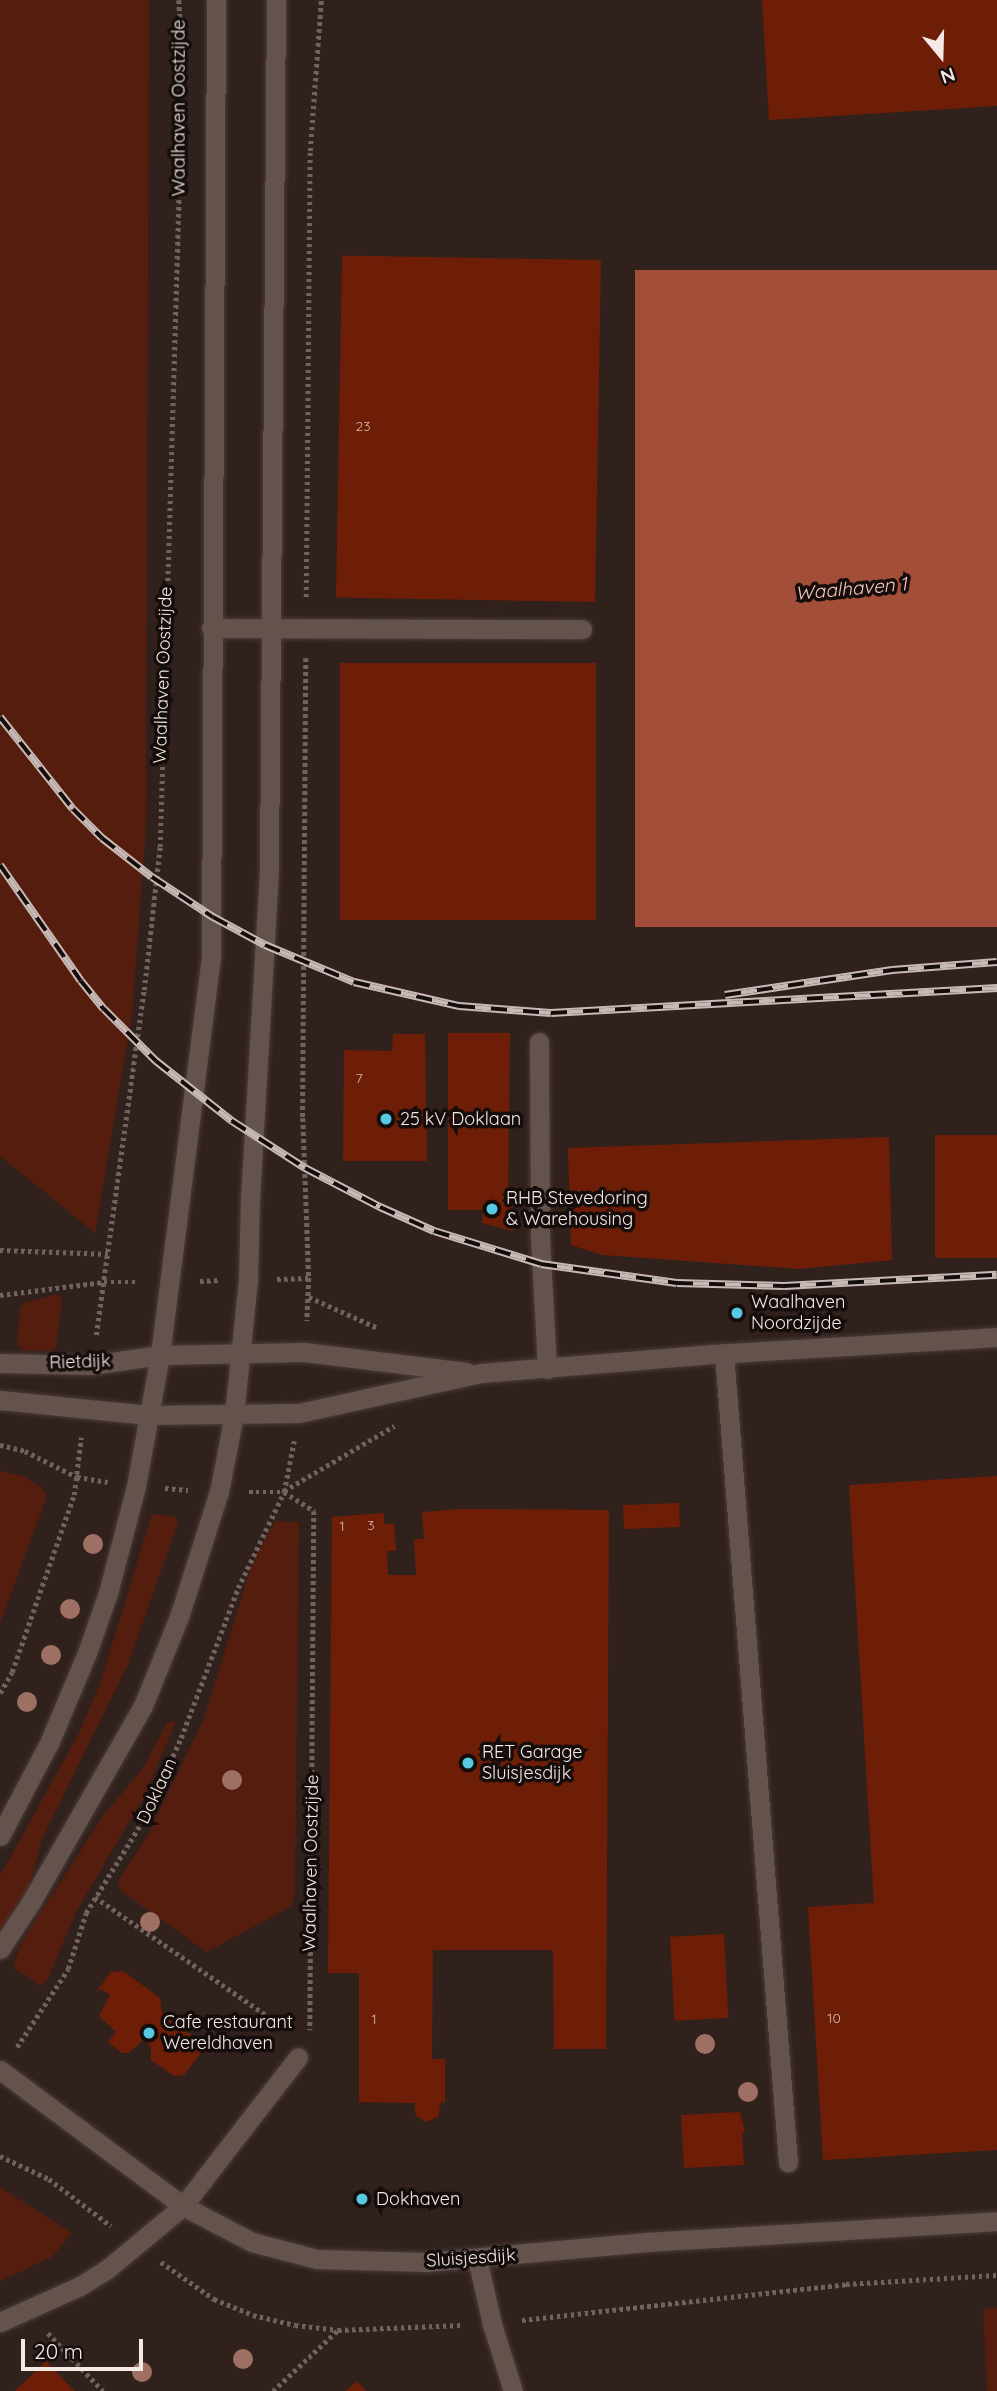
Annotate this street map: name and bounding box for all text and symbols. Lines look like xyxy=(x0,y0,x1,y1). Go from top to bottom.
street label: Waalhaven Oostzijde xyxy=(168,20,190,196)
north arrow xyxy=(906,21,976,91)
text: N xyxy=(937,62,958,89)
house number: 23 xyxy=(355,418,371,434)
water label: Waalhaven 1 xyxy=(794,573,908,605)
street label: Waalhaven Oostzijde xyxy=(149,586,177,764)
house number: 7 xyxy=(355,1070,363,1086)
place label: 25 kV Doklaan xyxy=(400,1108,521,1130)
marker: 25 kV Doklaan xyxy=(378,1111,394,1127)
place label: RHB Stevedoring & Warehousing xyxy=(506,1188,648,1230)
marker: RHB Stevedoring & Warehousing xyxy=(484,1201,500,1217)
place label: Waalhaven Noordzijde xyxy=(751,1292,845,1334)
marker: Waalhaven Noordzijde xyxy=(729,1305,745,1321)
street label: Rietdijk xyxy=(49,1350,111,1374)
house number: 3 xyxy=(367,1517,375,1533)
house number: 1 xyxy=(339,1518,345,1534)
place label: RET Garage Sluisjesdijk xyxy=(482,1742,582,1784)
street label: Doklaan xyxy=(132,1755,182,1827)
marker: RET Garage Sluisjesdijk xyxy=(460,1755,476,1771)
street label: Waalhaven Oostzijde xyxy=(299,1774,323,1952)
house number: 10 xyxy=(827,2010,841,2026)
house number: 1 xyxy=(371,2011,377,2027)
place label: Cafe restaurant Wereldhaven xyxy=(163,2012,293,2054)
marker: Cafe restaurant Wereldhaven xyxy=(141,2025,157,2041)
place label: Dokhaven xyxy=(376,2188,460,2210)
marker: Dokhaven xyxy=(354,2191,370,2207)
street label: Sluisjesdijk xyxy=(426,2244,516,2272)
scale bar xyxy=(24,2324,147,2368)
text: 20 m xyxy=(34,2338,83,2364)

